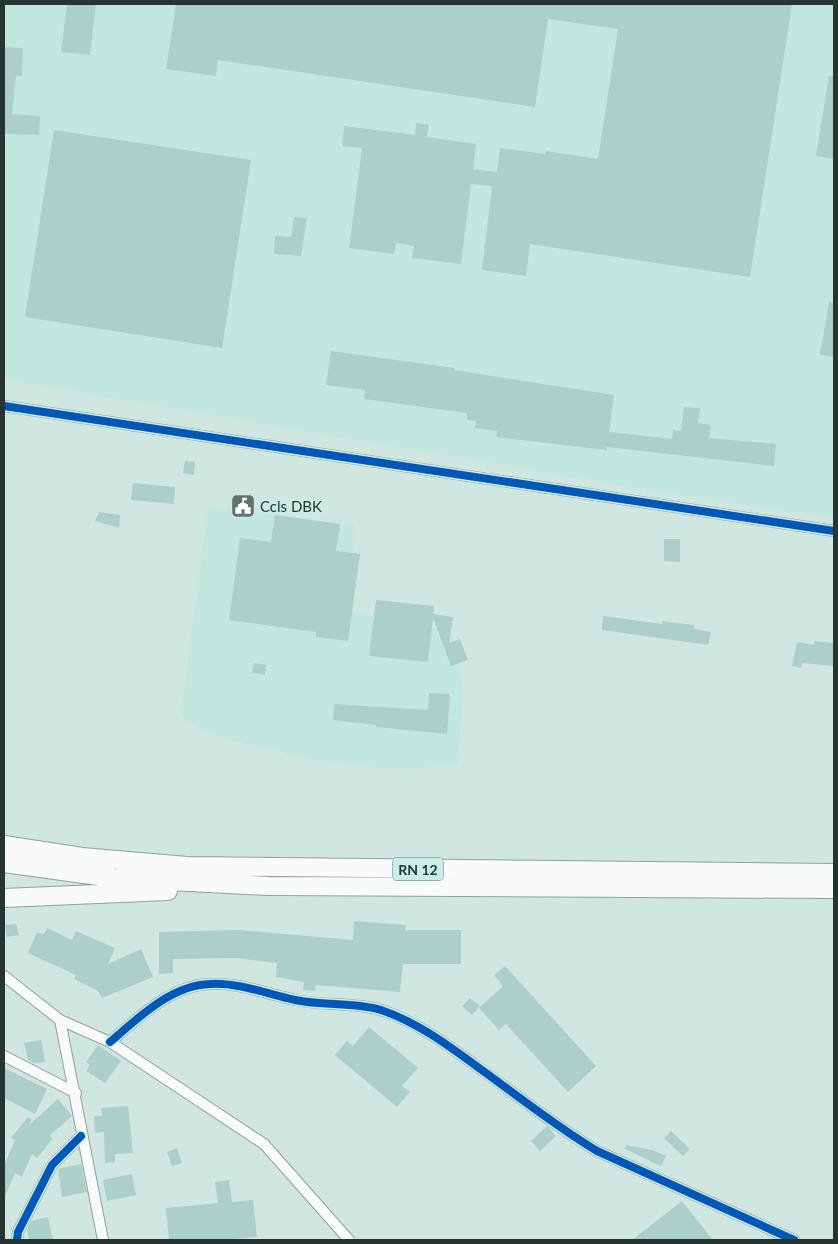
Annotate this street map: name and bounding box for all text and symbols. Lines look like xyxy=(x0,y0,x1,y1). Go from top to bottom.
public building icon: Ccls DBK xyxy=(230,493,256,519)
place label: Ccls DBK xyxy=(260,497,322,515)
road number: RN 12 xyxy=(393,858,443,881)

